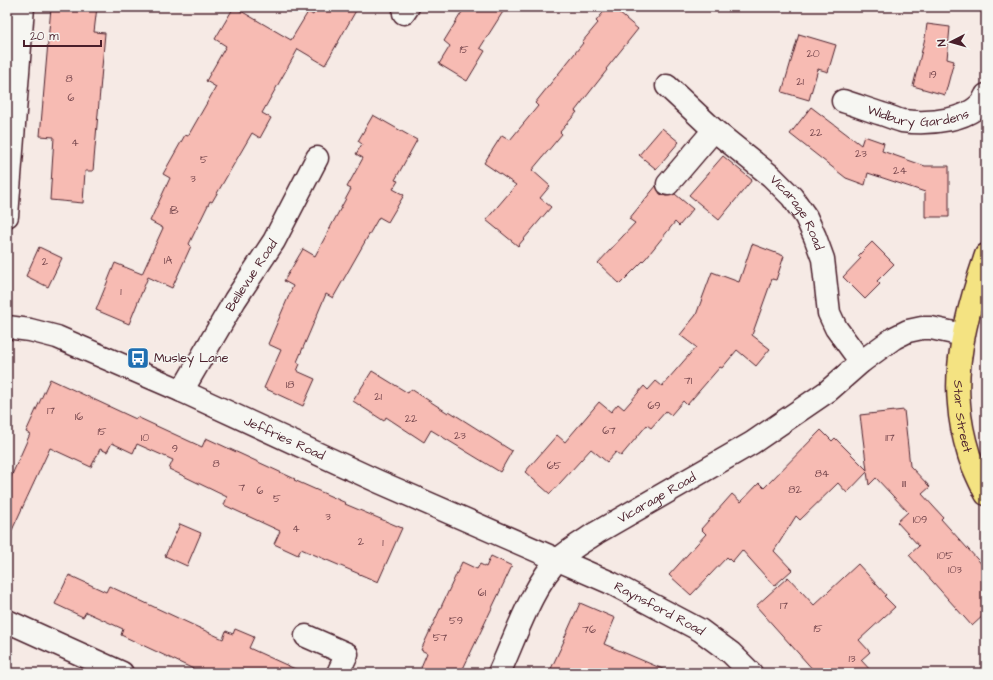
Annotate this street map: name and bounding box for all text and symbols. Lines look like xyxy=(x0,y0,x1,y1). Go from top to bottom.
scale bar xyxy=(24,22,101,48)
north arrow xyxy=(931,22,971,62)
text: 20 m xyxy=(30,28,59,45)
text: N xyxy=(934,39,949,47)
house number: 15 xyxy=(459,42,469,57)
house number: 20 xyxy=(806,46,820,61)
house number: 19 xyxy=(929,67,937,82)
house number: 8 xyxy=(65,71,73,86)
house number: 21 xyxy=(796,74,804,89)
house number: 6 xyxy=(68,90,75,105)
street label: Widbury Gardens xyxy=(865,101,973,132)
house number: 22 xyxy=(810,125,823,140)
house number: 4 xyxy=(71,135,79,150)
house number: 23 xyxy=(855,146,867,161)
house number: 5 xyxy=(200,152,208,167)
house number: 24 xyxy=(893,163,907,178)
house number: 3 xyxy=(190,171,196,186)
street label: Vicarage Road xyxy=(766,171,828,253)
house number: 1B xyxy=(169,203,179,218)
street label: Bellevue Road xyxy=(221,235,282,315)
house number: 1A xyxy=(164,253,172,268)
house number: 2 xyxy=(42,254,49,269)
house number: 1 xyxy=(120,284,122,299)
bus stop icon: Musley Lane xyxy=(125,345,151,371)
place label: Musley Lane xyxy=(154,349,228,368)
house number: 71 xyxy=(684,373,693,388)
house number: 18 xyxy=(286,377,294,392)
street label: Star Street xyxy=(949,380,977,455)
house number: 21 xyxy=(374,389,382,404)
house number: 69 xyxy=(647,398,661,413)
house number: 17 xyxy=(47,403,55,418)
house number: 16 xyxy=(75,409,83,424)
house number: 22 xyxy=(405,411,418,426)
street label: Jeffries Road xyxy=(241,412,328,465)
house number: 67 xyxy=(602,423,616,438)
house number: 15 xyxy=(97,424,107,439)
house number: 23 xyxy=(454,428,466,443)
house number: 10 xyxy=(141,430,149,445)
house number: 117 xyxy=(885,430,895,445)
house number: 9 xyxy=(172,441,178,456)
house number: 8 xyxy=(212,456,220,471)
house number: 65 xyxy=(547,458,562,473)
house number: 84 xyxy=(815,466,830,481)
street label: Vicarage Road xyxy=(614,468,700,528)
house number: 111 xyxy=(902,476,907,491)
house number: 7 xyxy=(239,480,246,495)
house number: 82 xyxy=(788,482,802,497)
house number: 6 xyxy=(257,483,264,498)
house number: 5 xyxy=(273,491,281,506)
house number: 3 xyxy=(325,509,331,524)
house number: 109 xyxy=(913,512,927,527)
house number: 4 xyxy=(292,521,300,536)
house number: 2 xyxy=(358,534,365,549)
house number: 1 xyxy=(382,535,384,550)
house number: 105 xyxy=(937,548,953,563)
house number: 103 xyxy=(948,562,962,577)
street label: Raynsford Road xyxy=(611,577,709,640)
house number: 61 xyxy=(478,585,487,600)
house number: 17 xyxy=(780,598,788,613)
house number: 59 xyxy=(449,613,463,628)
house number: 15 xyxy=(813,621,823,636)
house number: 76 xyxy=(582,622,596,637)
house number: 57 xyxy=(433,630,448,645)
house number: 13 xyxy=(848,651,856,666)

